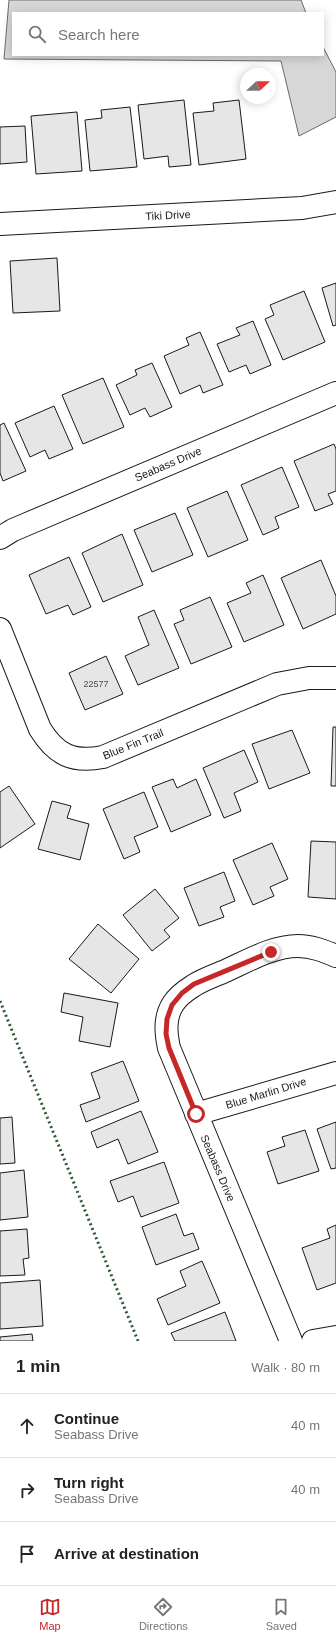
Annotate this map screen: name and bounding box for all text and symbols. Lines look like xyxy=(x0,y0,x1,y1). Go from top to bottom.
search box xyxy=(12,12,324,56)
icon: search xyxy=(26,23,48,45)
text: Search here xyxy=(58,26,140,43)
north arrow xyxy=(240,68,276,104)
street label: Tiki Drive xyxy=(145,208,191,222)
street label: Seabass Drive xyxy=(133,444,203,484)
house number: 22577 xyxy=(83,679,109,689)
street label: Blue Fin Trail xyxy=(101,726,165,762)
route end xyxy=(262,943,280,961)
street label: Blue Marlin Drive xyxy=(224,1075,308,1111)
route start xyxy=(187,1105,205,1123)
street label: Seabass Drive xyxy=(198,1133,238,1203)
text: 1 min xyxy=(16,1357,60,1376)
text: Walk · 80 m xyxy=(251,1360,320,1375)
text: Continue xyxy=(54,1410,119,1427)
icon: ahead xyxy=(16,1415,38,1437)
text: 40 m xyxy=(291,1418,320,1433)
text: Seabass Drive xyxy=(54,1427,139,1442)
text: Turn right xyxy=(54,1474,124,1491)
icon: right xyxy=(16,1479,38,1501)
text: 40 m xyxy=(291,1482,320,1497)
text: Seabass Drive xyxy=(54,1491,139,1506)
icon: arrive xyxy=(16,1543,38,1565)
text: Arrive at destination xyxy=(54,1545,199,1562)
tab: Map xyxy=(39,1596,61,1632)
tab: Directions xyxy=(139,1596,188,1632)
tab: Saved xyxy=(266,1596,297,1632)

